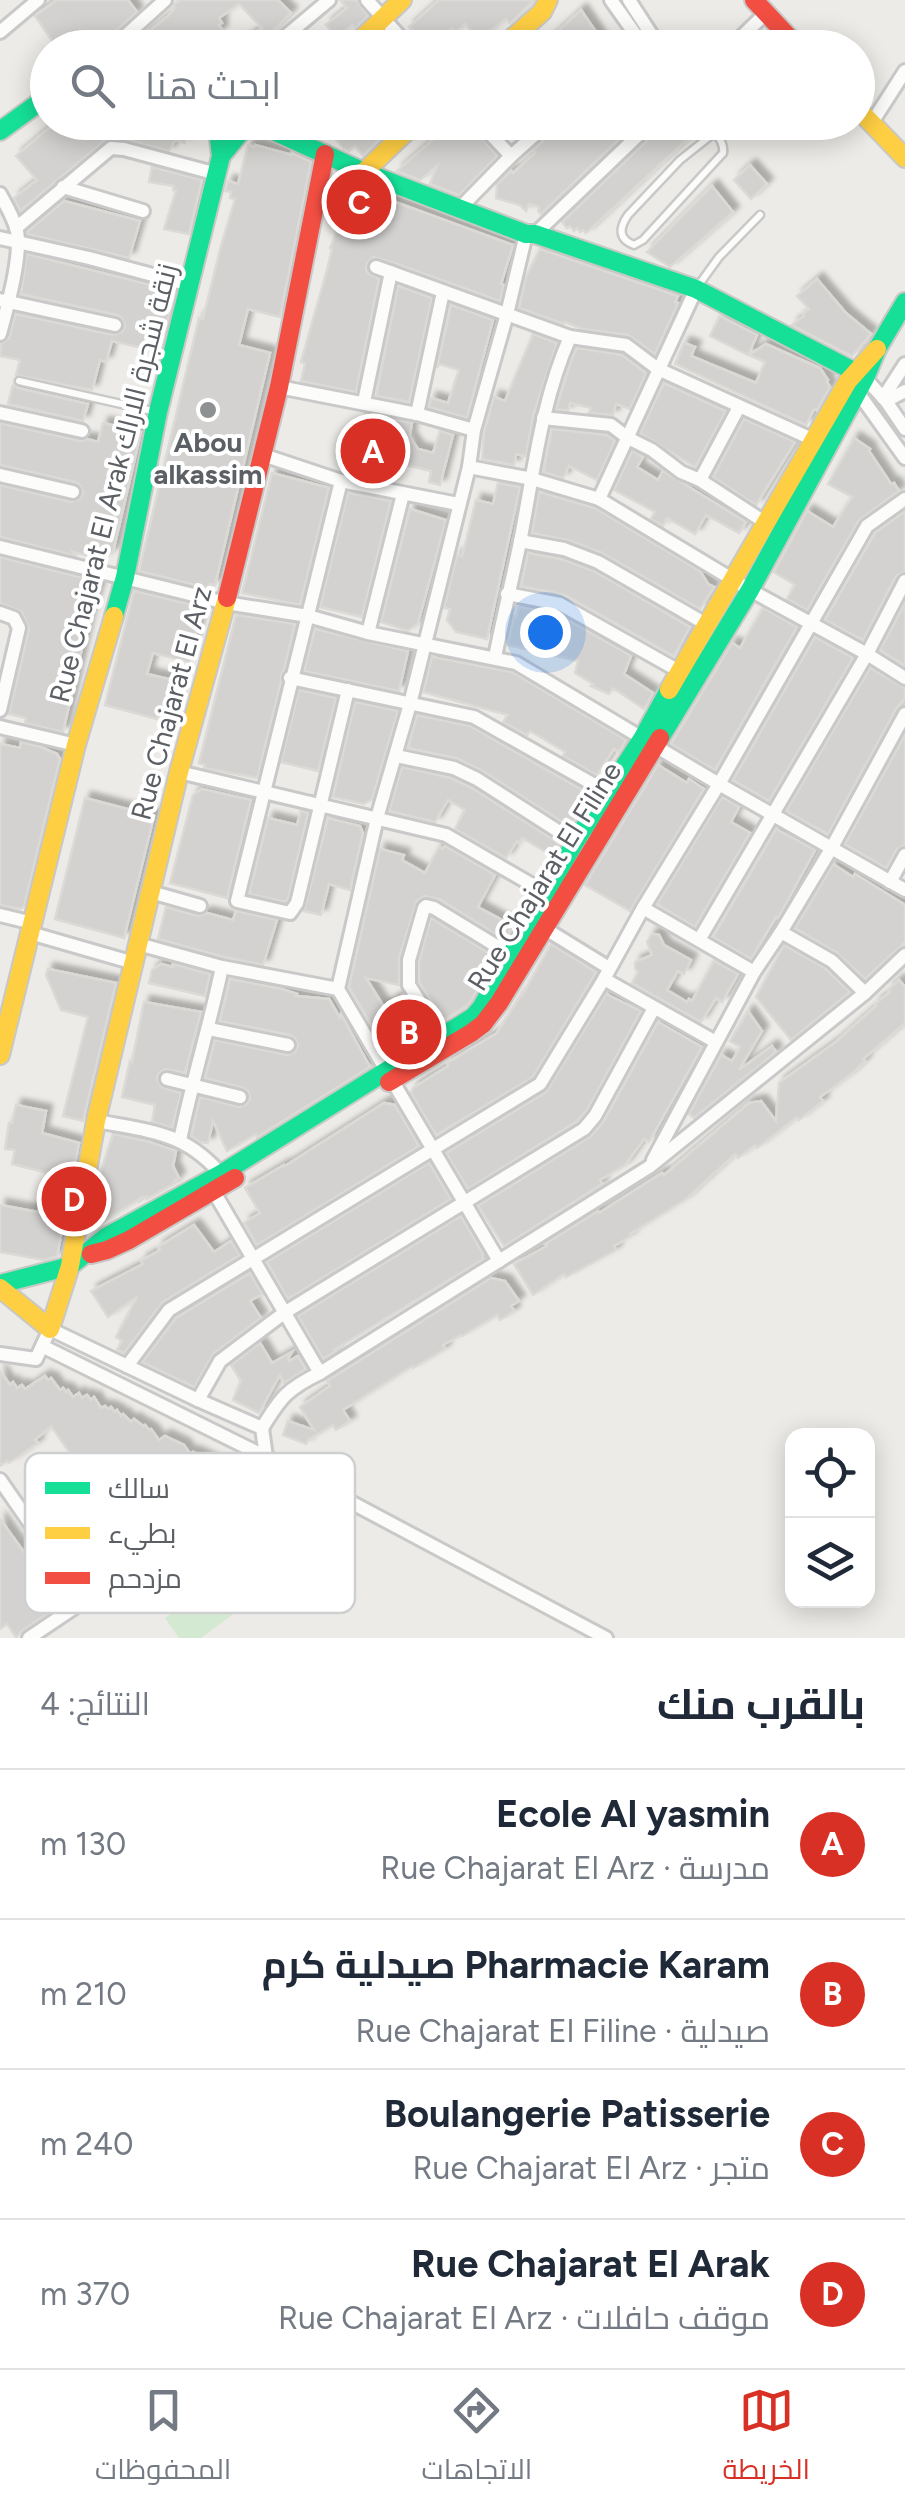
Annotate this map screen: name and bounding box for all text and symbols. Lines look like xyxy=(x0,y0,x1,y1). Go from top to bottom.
search box xyxy=(30,30,875,140)
icon: search xyxy=(65,58,120,113)
text: ابحث هنا xyxy=(145,63,281,109)
pin: C xyxy=(326,164,392,240)
street label: Rue Chajarat El Arak زنقة شجرة الاراك xyxy=(42,260,184,706)
marker: Abou alkassim xyxy=(197,399,219,421)
pin: A xyxy=(340,414,406,488)
place label: Abou alkassim xyxy=(154,425,262,491)
street label: Rue Chajarat El Arz xyxy=(123,583,219,823)
your location xyxy=(520,607,571,658)
street label: Rue Chajarat El Filine xyxy=(460,755,628,997)
pin: B xyxy=(376,994,442,1070)
pin: D xyxy=(42,1162,106,1236)
map controls xyxy=(785,1428,875,1608)
button: locate xyxy=(785,1428,875,1518)
legend xyxy=(25,1453,355,1613)
text: سالك xyxy=(108,1471,170,1505)
text: بطيء xyxy=(108,1516,176,1555)
button: layers xyxy=(785,1518,875,1608)
text: مزدحم xyxy=(108,1561,182,1598)
text: بالقرب منك xyxy=(657,1679,865,1730)
text: النتائج: 4 xyxy=(40,1685,150,1723)
text: Ecole Al yasmin xyxy=(496,1791,770,1837)
text: 130 m xyxy=(40,1825,126,1863)
text: A xyxy=(821,1825,844,1863)
text: مدرسة · Rue Chajarat El Arz xyxy=(380,1849,770,1887)
text: Pharmacie Karam صيدلية كرم xyxy=(262,1942,770,1988)
text: 210 m xyxy=(40,1975,127,2013)
text: B xyxy=(823,1975,842,2013)
text: صيدلية · Rue Chajarat El Filine xyxy=(356,2012,770,2050)
text: Boulangerie Patisserie xyxy=(384,2091,770,2137)
text: 240 m xyxy=(40,2125,133,2163)
text: C xyxy=(821,2125,844,2163)
text: متجر · Rue Chajarat El Arz xyxy=(413,2149,770,2187)
text: Rue Chajarat El Arak xyxy=(411,2241,770,2287)
text: 370 m xyxy=(40,2275,130,2313)
text: D xyxy=(821,2275,844,2313)
text: موقف حافلات · Rue Chajarat El Arz xyxy=(278,2299,770,2337)
tab: المحفوظات xyxy=(95,2383,231,2495)
tab: الاتجاهات xyxy=(422,2383,532,2495)
tab: الخريطة xyxy=(723,2383,810,2495)

